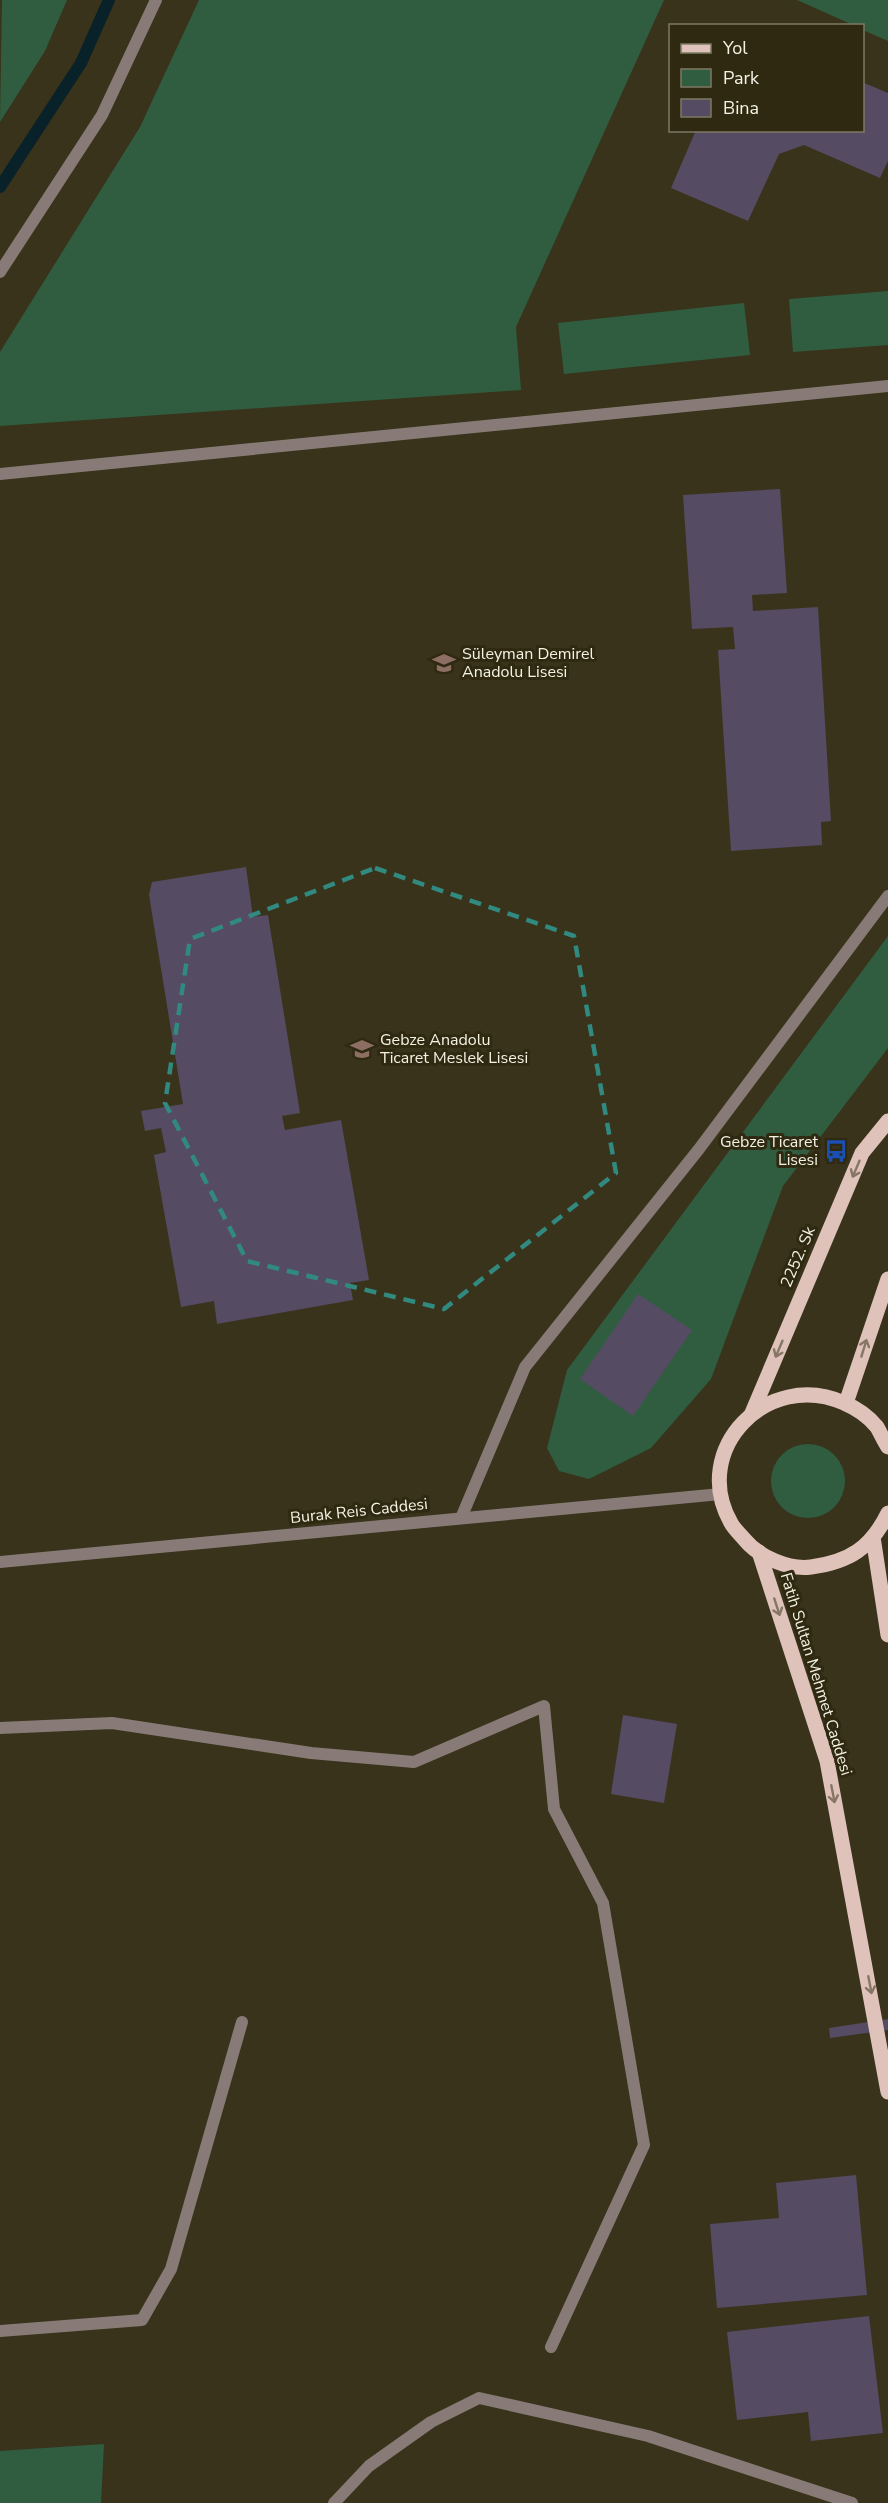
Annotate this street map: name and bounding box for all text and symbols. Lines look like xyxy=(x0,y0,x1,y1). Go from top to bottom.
legend xyxy=(669,24,864,132)
text: Yol xyxy=(722,36,748,60)
text: Park xyxy=(723,66,760,90)
text: Bina xyxy=(723,96,759,120)
place label: Süleyman Demirel Anadolu Lisesi xyxy=(462,643,594,683)
school or university icon: Süleyman Demirel Anadolu Lisesi xyxy=(431,650,457,676)
place label: Gebze Anadolu Ticaret Meslek Lisesi xyxy=(380,1029,528,1069)
school or university icon: Gebze Anadolu Ticaret Meslek Lisesi xyxy=(349,1036,375,1062)
place label: Gebze Ticaret Lisesi xyxy=(720,1131,818,1171)
bus stop icon: Gebze Ticaret Lisesi xyxy=(823,1138,849,1164)
one-way arrow xyxy=(849,1160,861,1178)
street label: 2252. Sk xyxy=(775,1222,821,1291)
one-way arrow xyxy=(773,1339,784,1357)
one-way arrow xyxy=(859,1339,870,1358)
street label: Burak Reis Caddesi xyxy=(289,1493,429,1529)
street label: Fatih Sultan Mehmet Caddesi xyxy=(775,1570,857,1778)
one-way arrow xyxy=(772,1597,783,1616)
one-way arrow xyxy=(828,1783,839,1803)
one-way arrow xyxy=(865,1975,876,1995)

